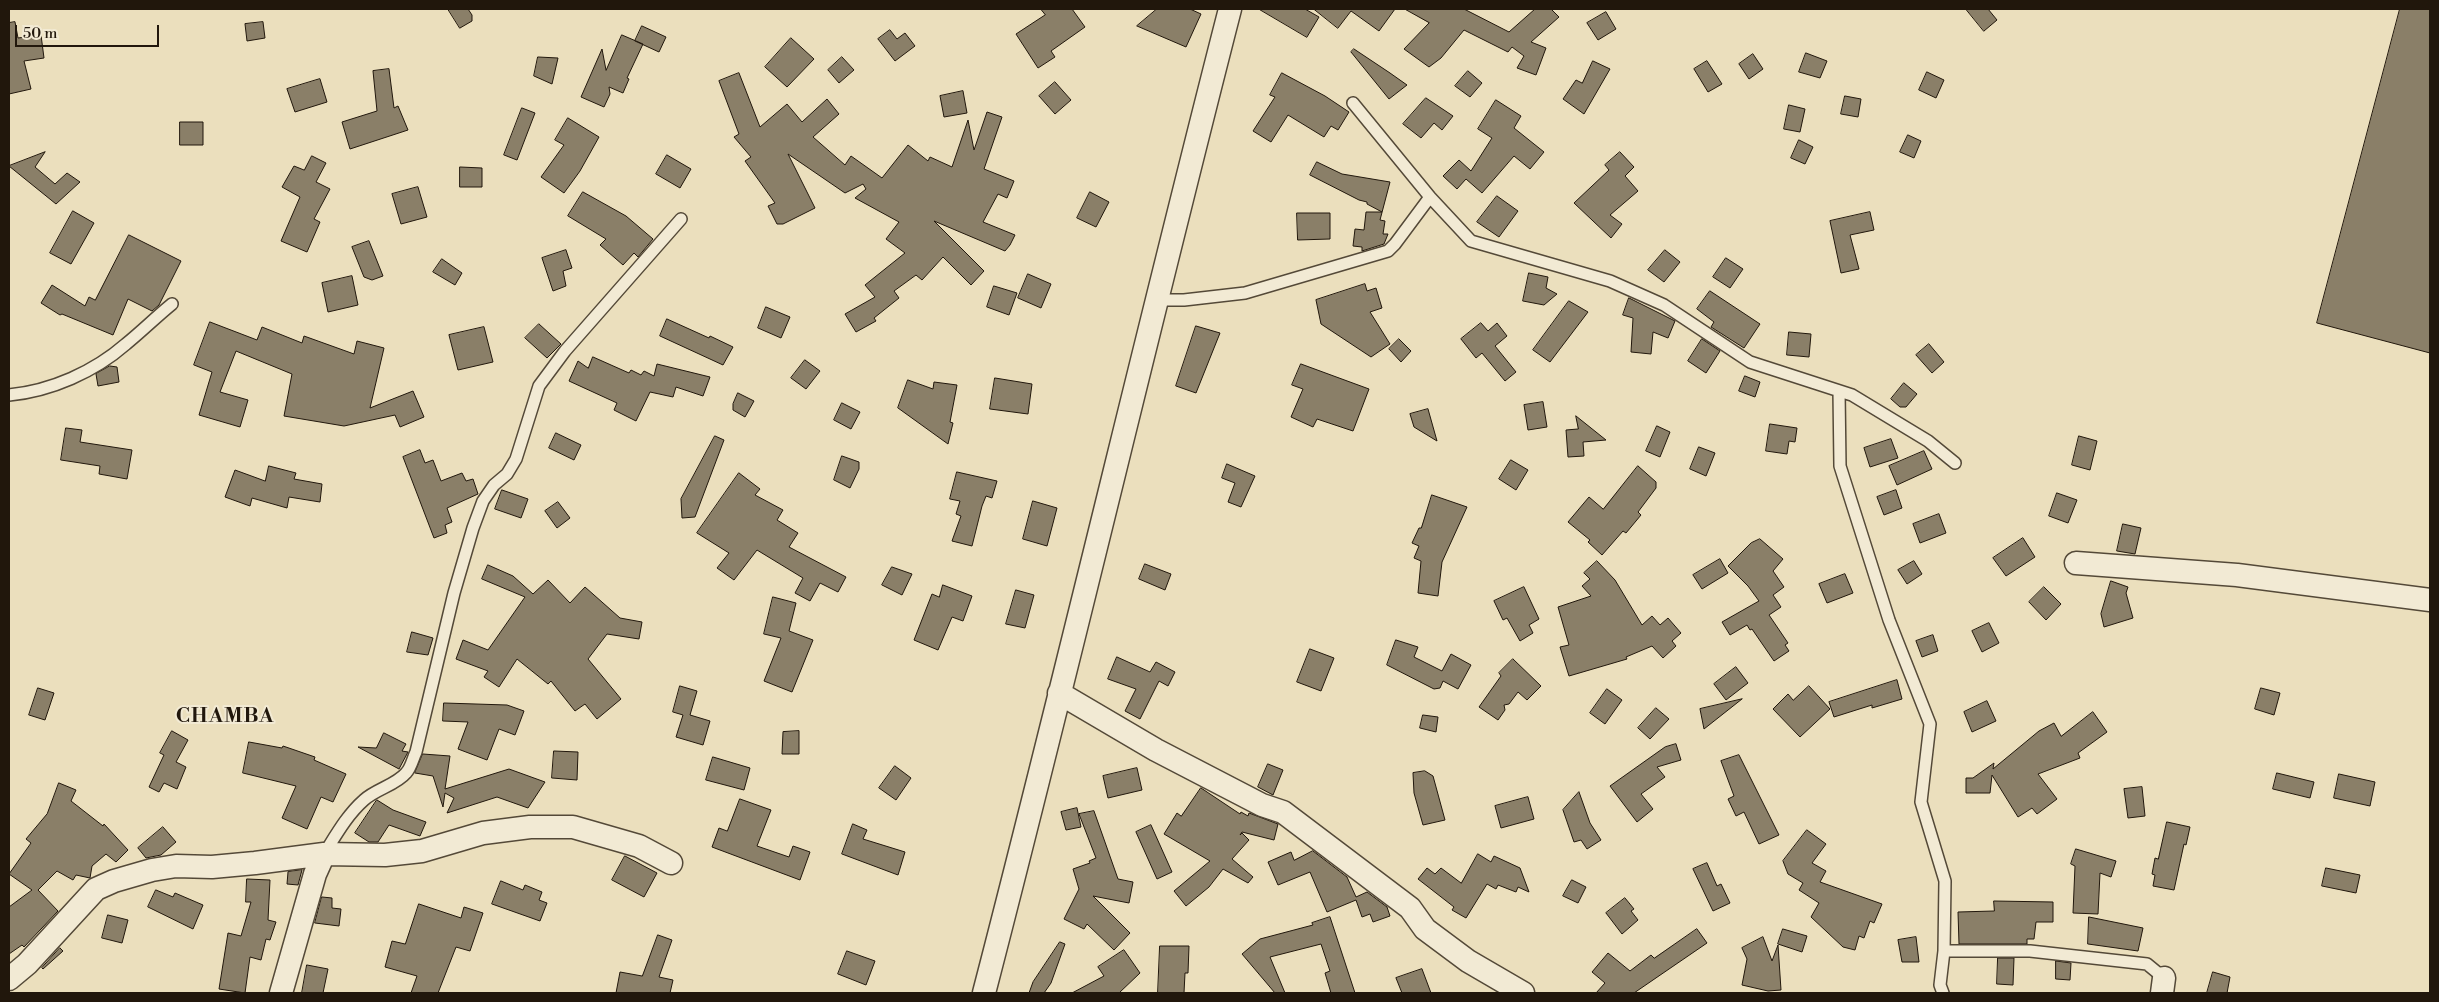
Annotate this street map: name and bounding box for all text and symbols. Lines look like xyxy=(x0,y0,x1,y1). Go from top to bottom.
scale bar xyxy=(18,15,161,47)
text: 50 m xyxy=(23,24,57,43)
district label: CHAMBA xyxy=(175,705,275,729)

